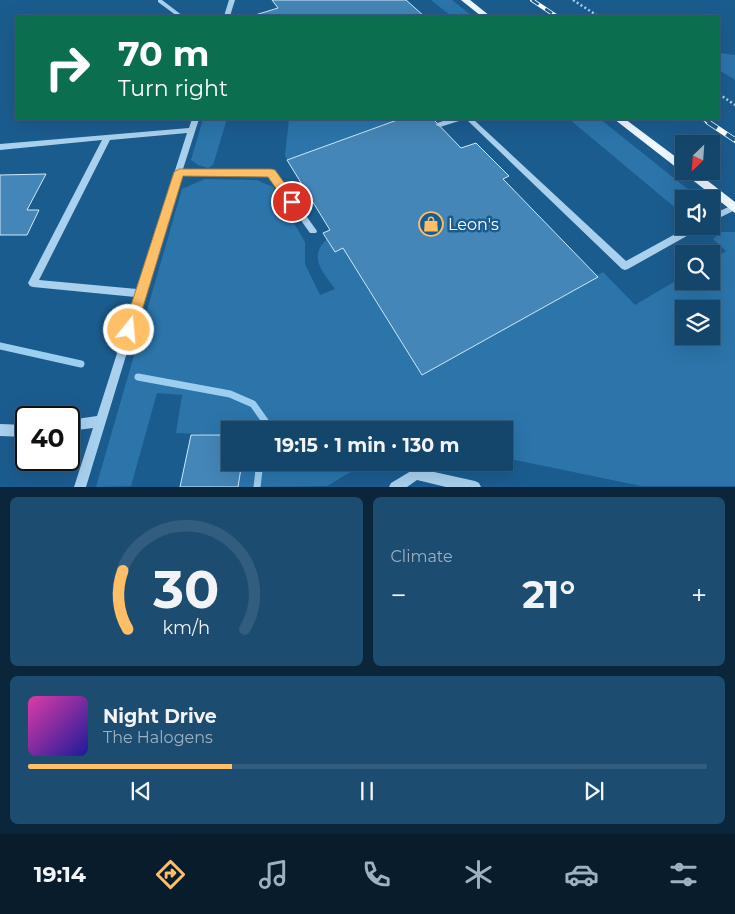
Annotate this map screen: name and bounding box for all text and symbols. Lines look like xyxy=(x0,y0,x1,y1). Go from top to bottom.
text: 70 m xyxy=(118,32,209,75)
icon: right xyxy=(35,35,100,100)
text: Turn right xyxy=(118,75,228,102)
north arrow xyxy=(675,135,720,180)
map controls xyxy=(675,135,720,345)
pin xyxy=(271,181,313,223)
icon: arrive xyxy=(278,188,306,216)
button: sound xyxy=(675,190,720,235)
shop icon: Leon's xyxy=(418,211,444,237)
place label: Leon's xyxy=(448,215,499,234)
button: search xyxy=(675,245,720,290)
button: layers xyxy=(675,300,720,345)
position arrow xyxy=(102,303,154,355)
speed limit sign: 40 xyxy=(15,406,80,471)
text: 19:15 · 1 min · 130 m xyxy=(275,434,459,457)
text: Climate xyxy=(391,547,453,566)
text: 30 xyxy=(152,558,219,621)
text: 21° xyxy=(522,571,575,618)
text: − xyxy=(391,578,407,612)
text: + xyxy=(691,578,707,612)
text: km/h xyxy=(162,617,210,638)
text: Night Drive xyxy=(103,705,217,728)
text: The Halogens xyxy=(103,728,213,747)
icon: previous xyxy=(127,777,155,805)
icon: pause xyxy=(353,777,381,805)
icon: next xyxy=(580,777,608,805)
icon: directions xyxy=(153,857,188,892)
icon: music xyxy=(256,857,291,892)
icon: phone xyxy=(359,857,394,892)
icon: climate xyxy=(461,857,496,892)
icon: car xyxy=(564,857,599,892)
icon: filters xyxy=(666,857,701,892)
text: 19:14 xyxy=(34,861,86,888)

